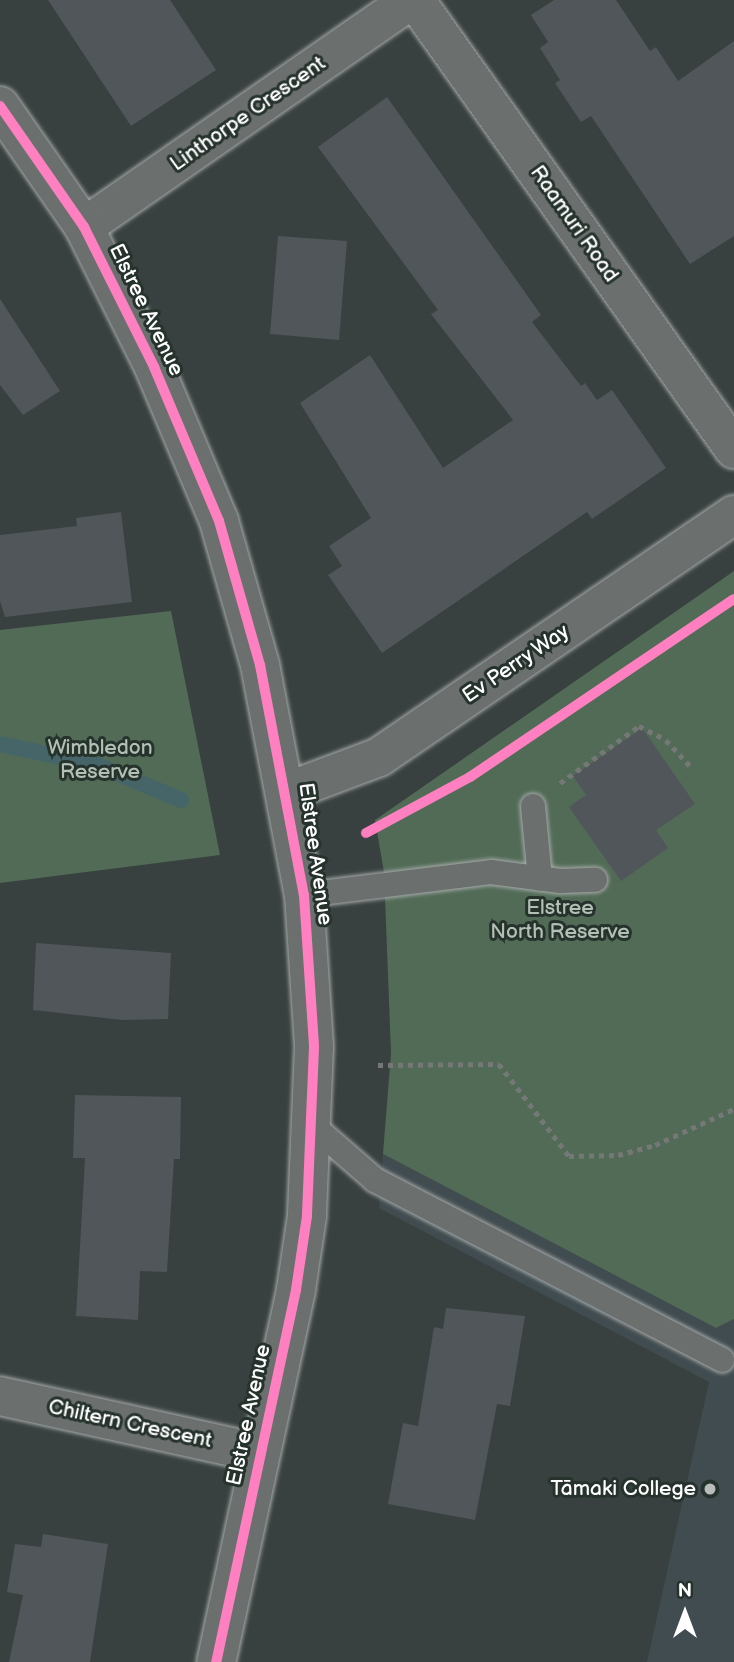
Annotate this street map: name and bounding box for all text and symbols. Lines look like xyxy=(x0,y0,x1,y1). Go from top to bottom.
street label: Linthorpe Crescent xyxy=(166,51,330,177)
street label: Raamuri Road xyxy=(525,161,623,287)
street label: Elstree Avenue xyxy=(103,240,189,380)
street label: Ev Perry Way xyxy=(457,619,575,709)
park label: Wimbledon Reserve xyxy=(47,735,153,785)
street label: Elstree Avenue xyxy=(293,781,337,927)
park label: Elstree North Reserve xyxy=(490,895,630,945)
street label: Elstree Avenue xyxy=(222,1342,276,1488)
street label: Chiltern Crescent xyxy=(46,1394,214,1454)
place label: Tāmaki College xyxy=(550,1476,696,1502)
marker: Tāmaki College xyxy=(702,1481,718,1497)
north arrow xyxy=(650,1578,720,1648)
text: N xyxy=(678,1580,692,1603)

